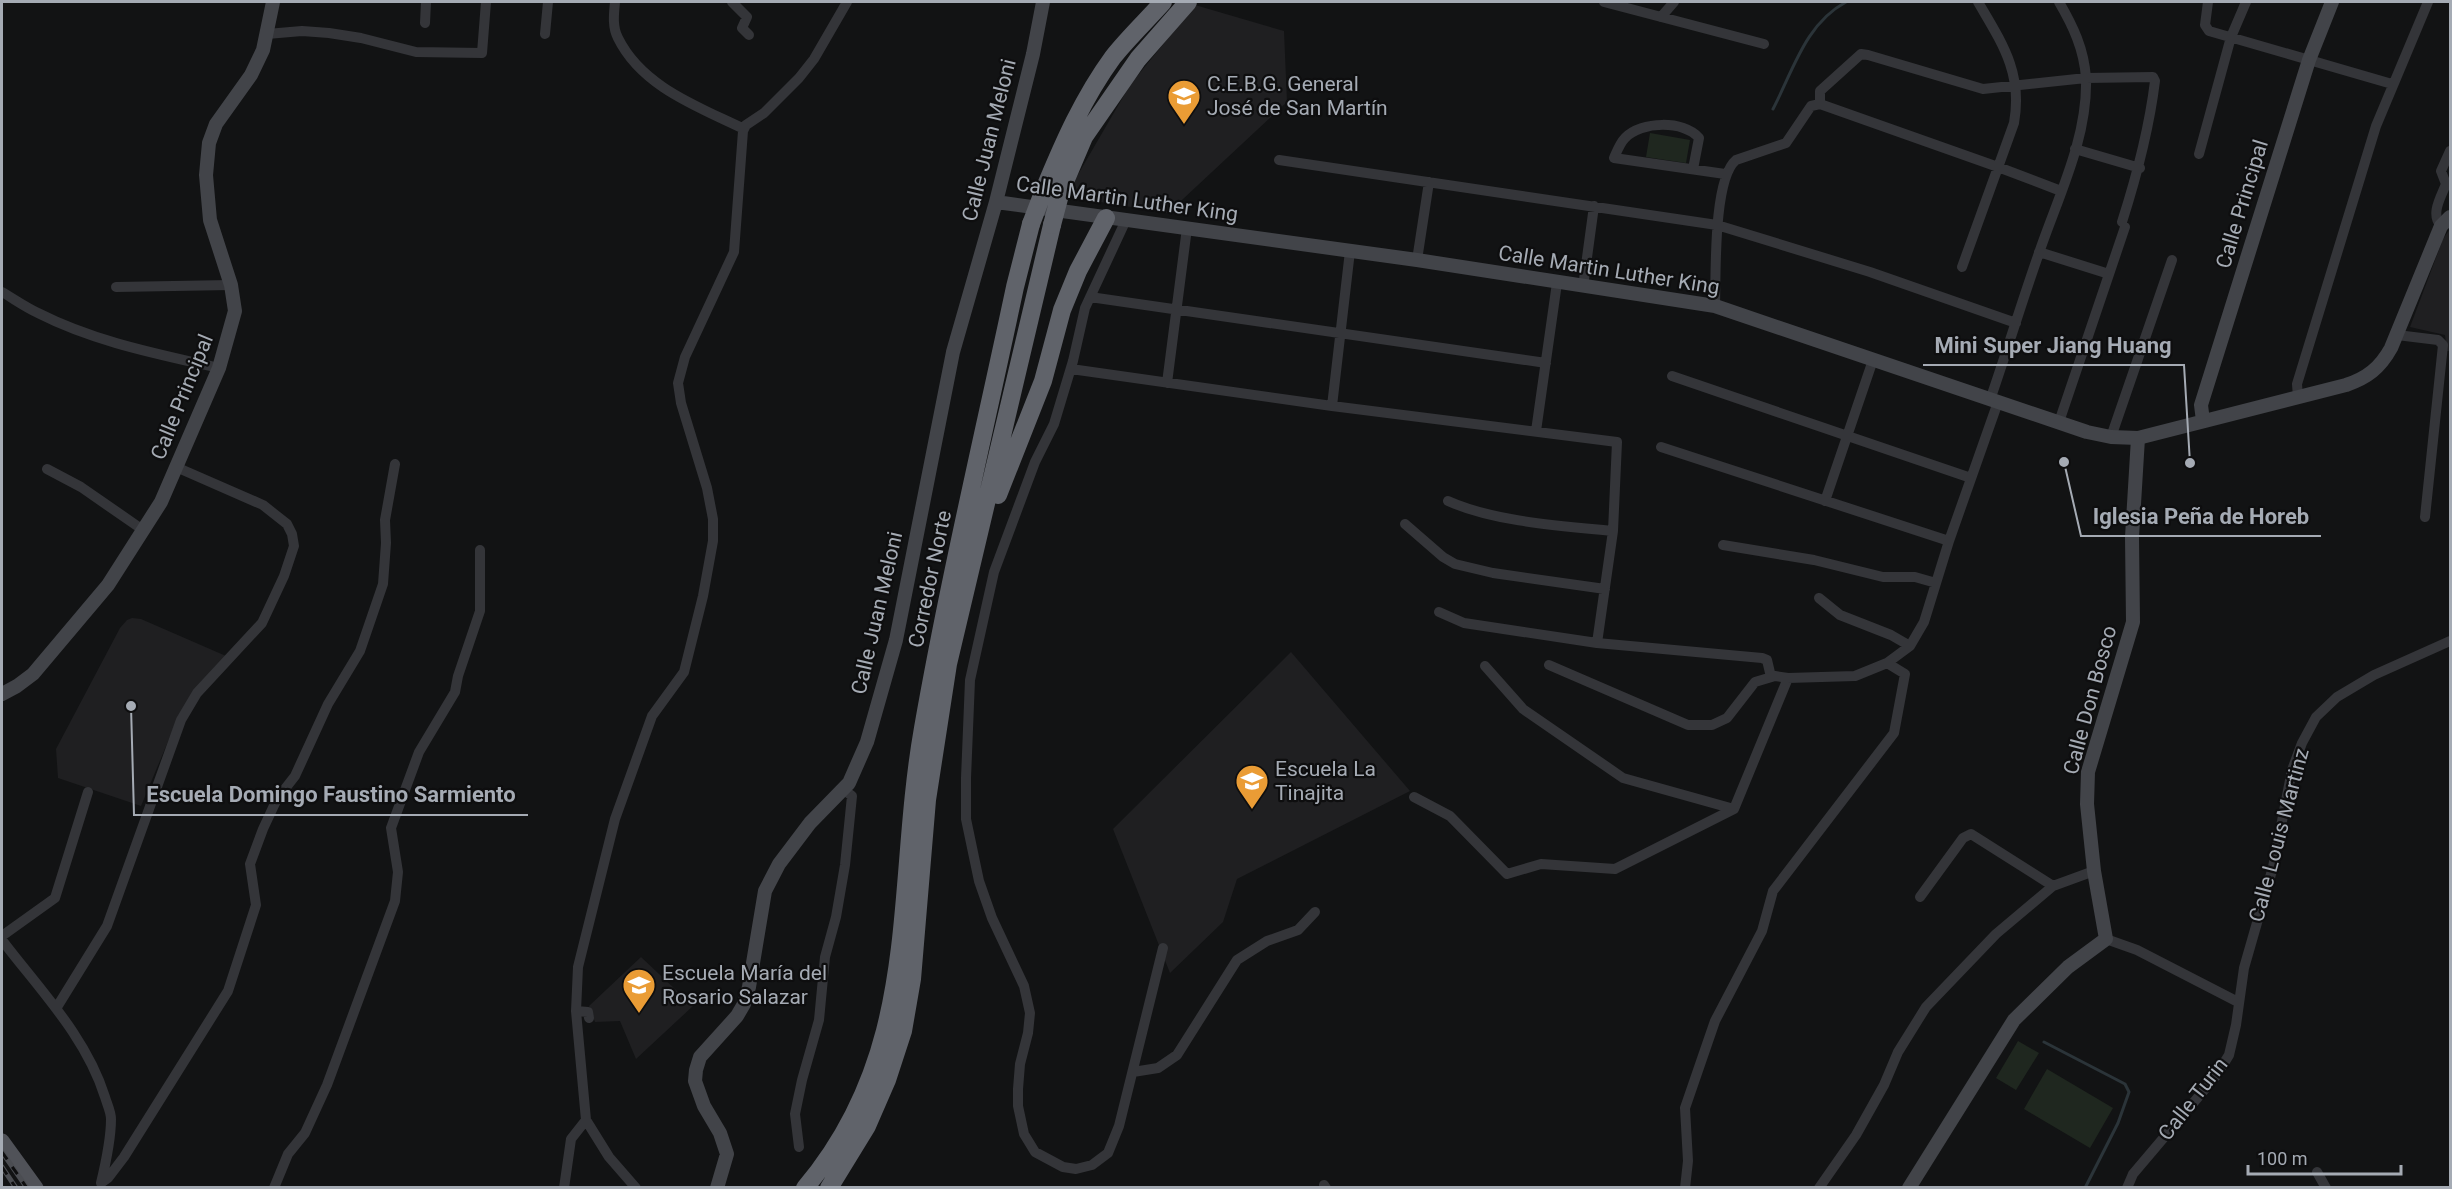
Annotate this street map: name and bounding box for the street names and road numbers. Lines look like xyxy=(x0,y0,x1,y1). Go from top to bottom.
street label: Calle Juan Meloni xyxy=(957,56,1021,224)
street label: Calle Principal xyxy=(2211,137,2273,271)
street label: Calle Martin Luther King xyxy=(1015,172,1239,226)
street label: Calle Martin Luther King xyxy=(1497,241,1721,299)
street label: Calle Principal xyxy=(146,331,218,463)
street label: Corredor Norte xyxy=(904,508,956,650)
street label: Calle Juan Meloni xyxy=(847,529,907,697)
street label: Calle Don Bosco xyxy=(2059,623,2121,777)
street label: Calle Louis Martinz xyxy=(2244,745,2314,925)
street label: Calle Turin xyxy=(2153,1053,2233,1145)

